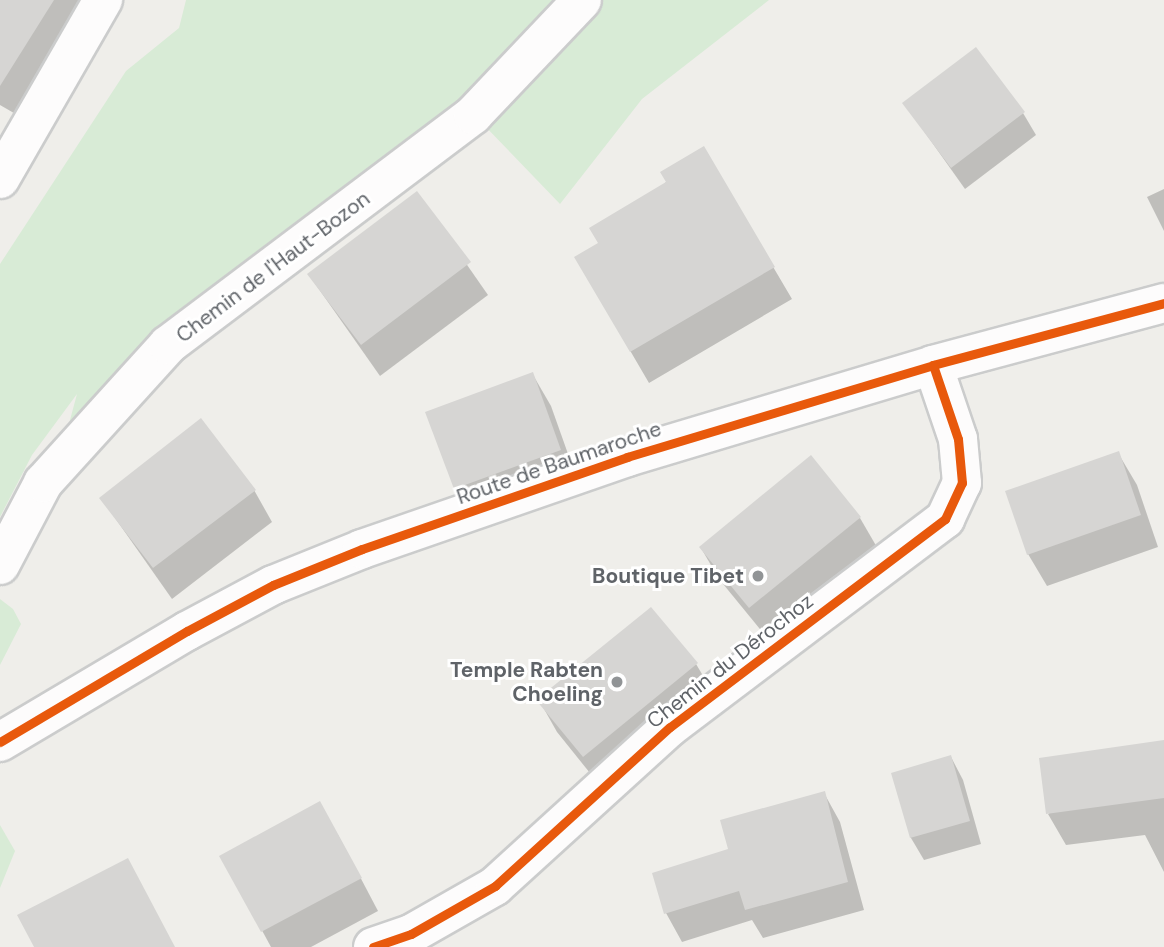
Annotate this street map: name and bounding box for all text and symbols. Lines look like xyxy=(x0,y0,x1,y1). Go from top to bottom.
street label: Chemin de l'Haut-Bozon xyxy=(171,186,375,348)
street label: Route de Baumaroche xyxy=(453,416,665,510)
place label: Boutique Tibet xyxy=(592,563,744,589)
marker: Boutique Tibet xyxy=(750,568,766,584)
street label: Chemin du Dérochoz xyxy=(642,588,818,734)
place label: Temple Rabten Choeling xyxy=(450,657,603,707)
marker: Temple Rabten Choeling xyxy=(609,674,625,690)

